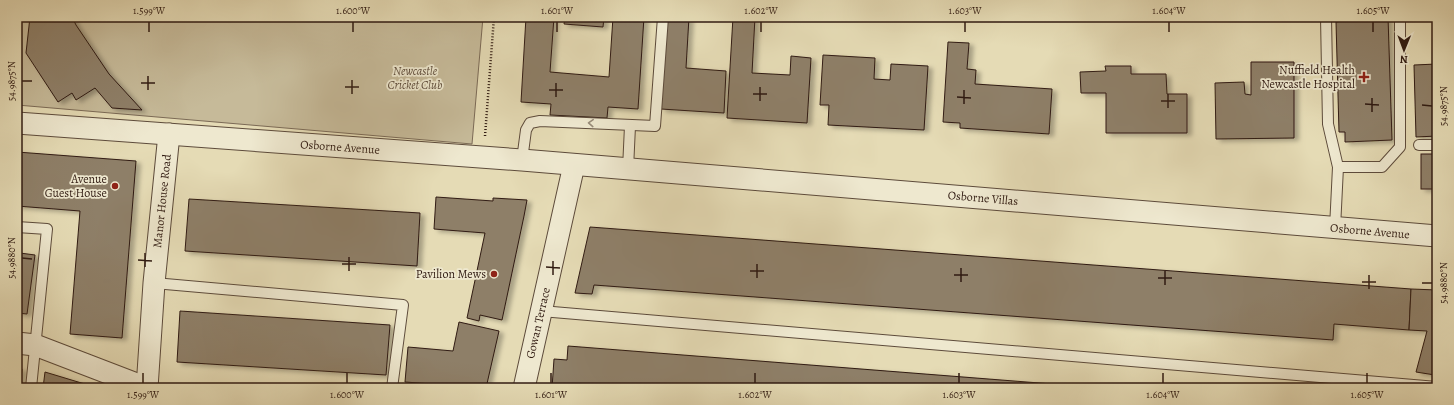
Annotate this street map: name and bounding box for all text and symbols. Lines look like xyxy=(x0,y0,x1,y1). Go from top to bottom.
text: 1.599°W xyxy=(133,4,166,17)
text: 1.600°W xyxy=(336,4,371,17)
text: 1.601°W xyxy=(541,4,574,17)
text: 1.602°W xyxy=(744,4,778,17)
text: 1.603°W xyxy=(949,4,982,17)
text: 1.604°W xyxy=(1152,4,1186,17)
text: 1.605°W xyxy=(1356,4,1390,17)
north arrow xyxy=(1384,30,1424,70)
text: N xyxy=(1400,52,1408,67)
text: 54.9875°N xyxy=(5,61,18,101)
place label: Nuffield Health Newcastle Hospital xyxy=(1261,62,1356,92)
park label: Newcastle Cricket Club xyxy=(388,63,443,93)
marker: Nuffield Health Newcastle Hospital xyxy=(1358,71,1370,83)
text: 54.9875°N xyxy=(1437,86,1450,126)
one-way arrow xyxy=(588,119,594,128)
street label: Osborne Avenue xyxy=(300,136,380,158)
street label: Manor House Road xyxy=(149,153,175,249)
place label: Avenue Guest House xyxy=(45,171,107,201)
marker: Avenue Guest House xyxy=(110,181,120,191)
street label: Osborne Villas xyxy=(947,187,1019,209)
street label: Osborne Avenue xyxy=(1330,220,1410,242)
text: 54.9880°N xyxy=(5,237,18,279)
text: 54.9880°N xyxy=(1437,262,1450,304)
place label: Pavilion Mews xyxy=(416,266,486,282)
marker: Pavilion Mews xyxy=(489,269,499,279)
street label: Gowan Terrace xyxy=(522,286,554,360)
text: 1.599°W xyxy=(127,388,160,401)
text: 1.600°W xyxy=(330,388,365,401)
text: 1.601°W xyxy=(535,388,568,401)
text: 1.602°W xyxy=(738,388,772,401)
text: 1.603°W xyxy=(943,388,976,401)
text: 1.604°W xyxy=(1146,388,1180,401)
text: 1.605°W xyxy=(1350,388,1384,401)

